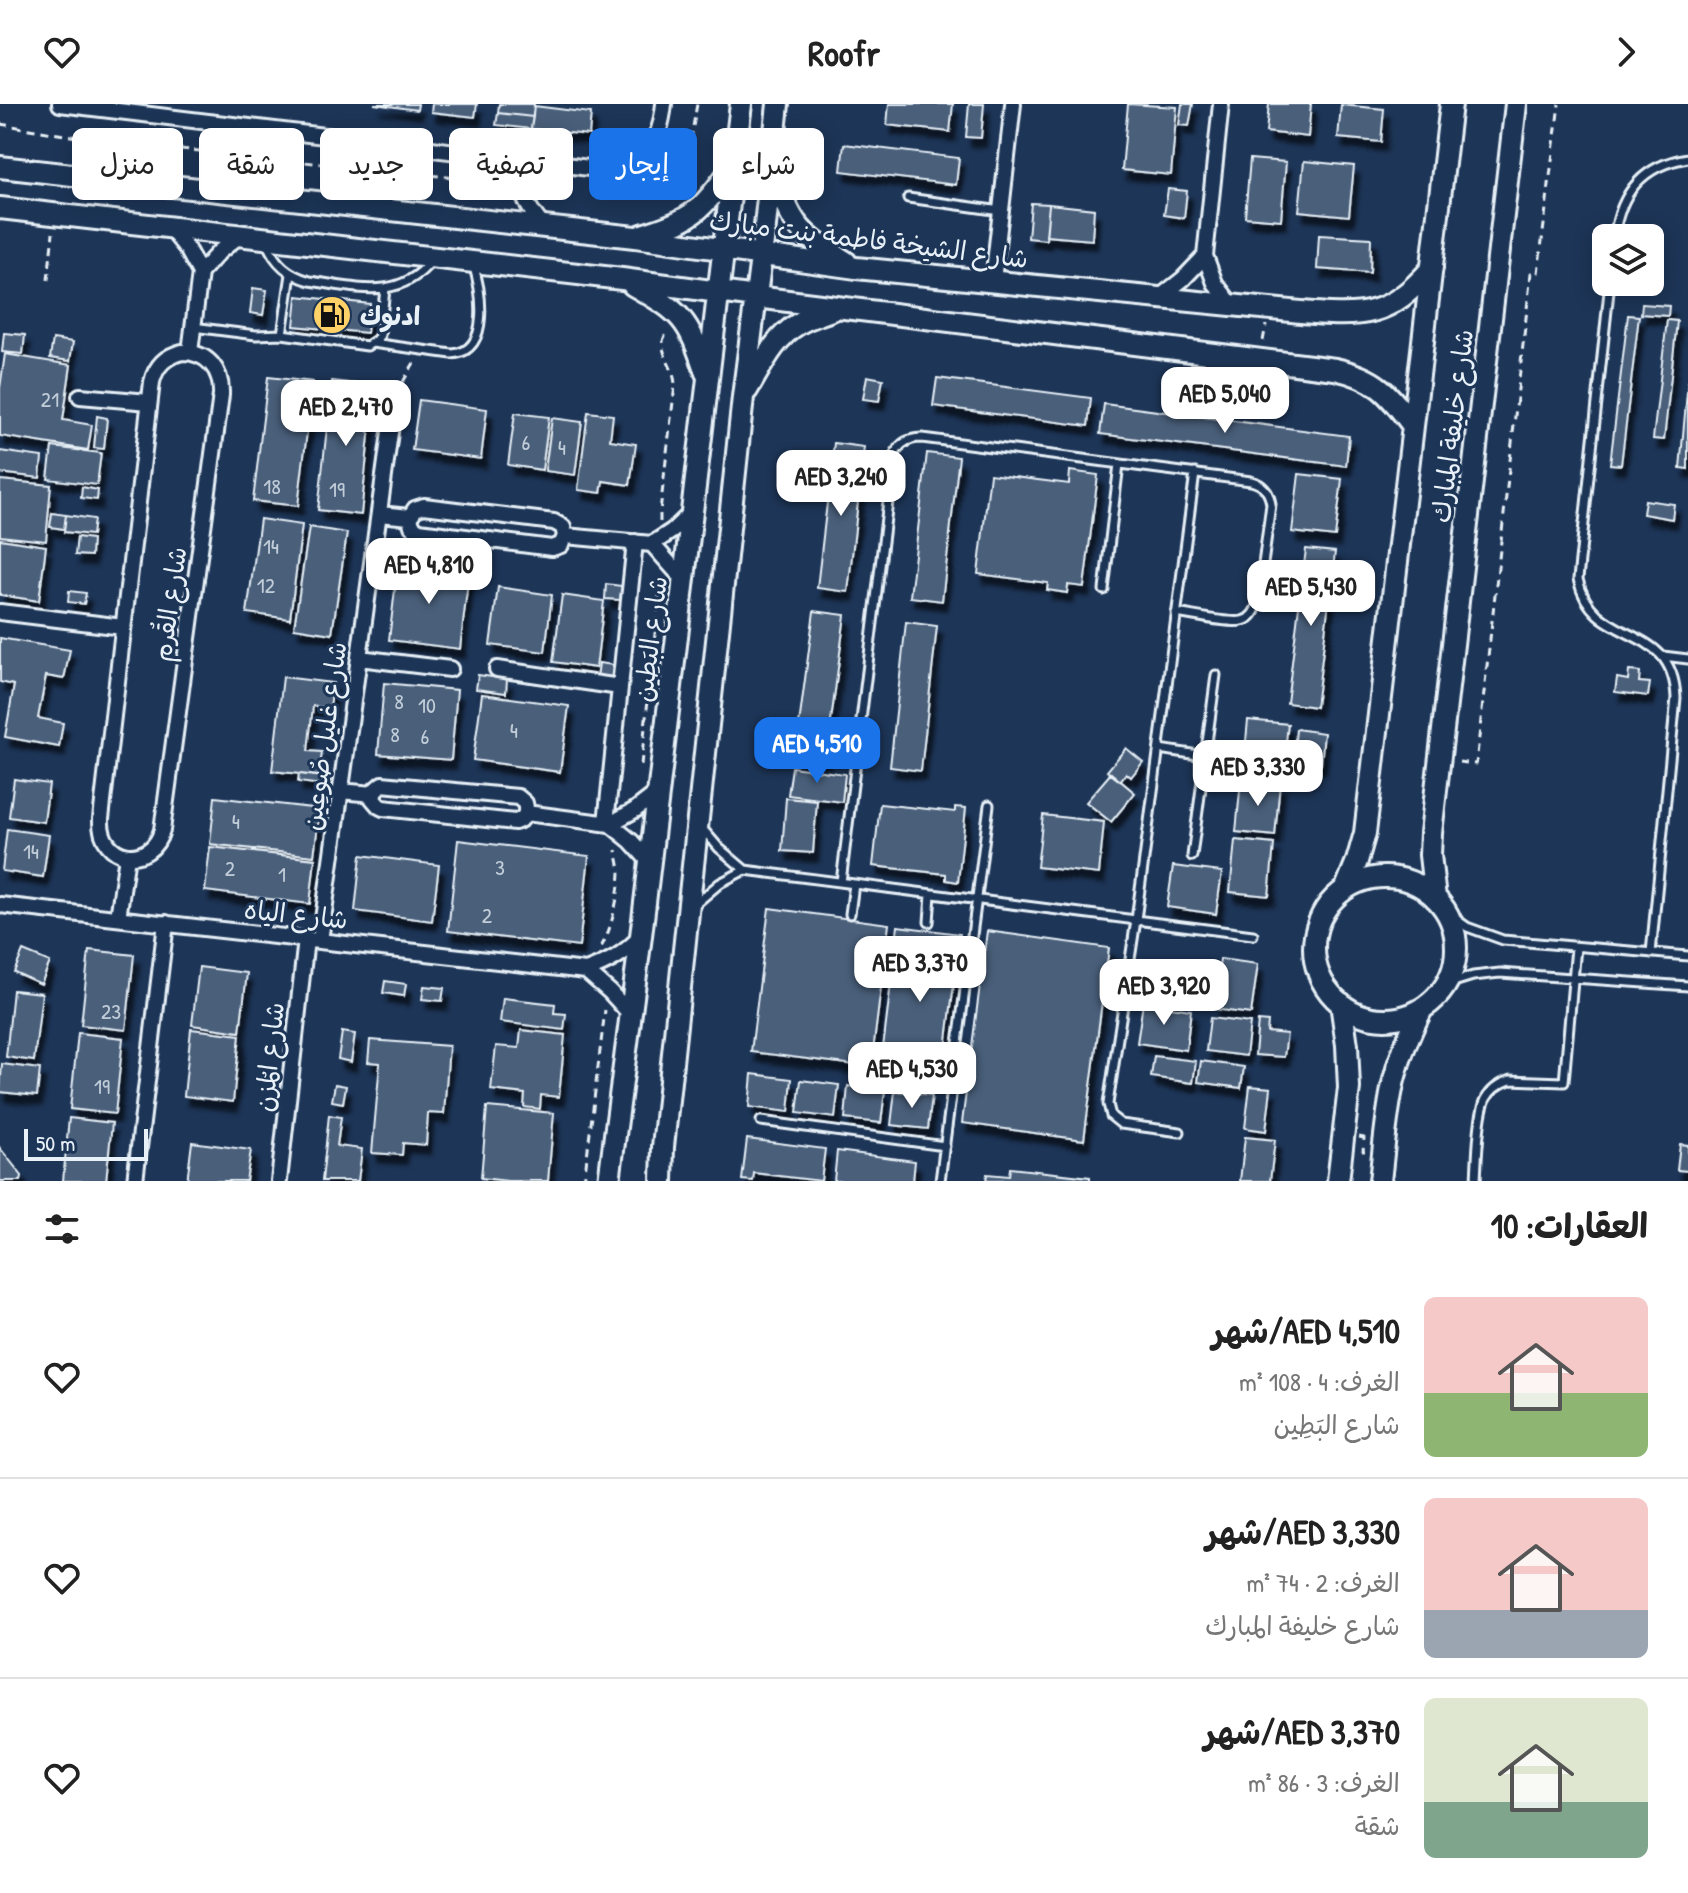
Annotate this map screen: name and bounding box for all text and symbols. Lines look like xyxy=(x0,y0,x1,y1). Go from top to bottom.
text: Roofr xyxy=(808,28,880,77)
icon: heart xyxy=(40,30,84,74)
icon: forward xyxy=(1604,30,1648,74)
chip: منزل xyxy=(72,128,183,200)
chip: شقة xyxy=(199,128,304,200)
chip: جديد xyxy=(320,128,433,200)
chip: تصفية xyxy=(449,128,573,200)
chip: إيجار xyxy=(589,128,697,200)
chip: شراء xyxy=(713,128,824,200)
street label: شارع الشيخة فاطمة بنت مبارك xyxy=(708,202,1030,277)
map controls xyxy=(1592,224,1664,296)
button: layers xyxy=(1592,224,1664,296)
fuel station icon: ادنوك xyxy=(311,294,353,336)
place label: ادنوك xyxy=(360,298,420,333)
street label: شارع خليفة المبارك xyxy=(1423,327,1482,525)
pin: AED 5,040 xyxy=(1133,367,1317,435)
text: AED 5,040 xyxy=(1179,375,1271,410)
pin: AED 2,470 xyxy=(254,380,438,448)
house number: 21 xyxy=(41,384,59,414)
text: AED 2,470 xyxy=(299,388,393,423)
house number: 6 xyxy=(522,427,531,457)
house number: 4 xyxy=(558,432,566,462)
pin: AED 3,240 xyxy=(749,450,933,518)
text: AED 3,240 xyxy=(795,458,887,493)
house number: 18 xyxy=(263,471,281,501)
house number: 19 xyxy=(329,474,345,504)
house number: 14 xyxy=(263,531,279,561)
pin: AED 4,810 xyxy=(337,538,521,606)
street label: شارع القُرم xyxy=(144,544,197,664)
text: AED 4,810 xyxy=(384,546,474,581)
pin: AED 5,430 xyxy=(1219,560,1403,628)
text: AED 5,430 xyxy=(1265,568,1357,603)
house number: 12 xyxy=(257,570,276,600)
street label: شارع البَطِين xyxy=(625,574,676,704)
street label: شارع غليل صُوعِين xyxy=(293,639,356,833)
house number: 8 xyxy=(394,686,404,716)
house number: 10 xyxy=(418,690,436,720)
house number: 4 xyxy=(510,715,518,745)
pin: AED 4,510 xyxy=(725,717,909,785)
house number: 8 xyxy=(390,719,400,749)
house number: 6 xyxy=(421,721,430,751)
text: AED 4,510 xyxy=(772,725,862,760)
pin: AED 3,330 xyxy=(1166,740,1350,808)
text: AED 3,330 xyxy=(1211,748,1305,783)
house number: 4 xyxy=(232,806,240,836)
house number: 14 xyxy=(23,836,39,866)
house number: 3 xyxy=(495,852,505,882)
house number: 2 xyxy=(225,853,236,883)
house number: 1 xyxy=(278,859,286,889)
street label: شارع الياه xyxy=(242,891,349,938)
house number: 2 xyxy=(482,900,493,930)
pin: AED 3,370 xyxy=(828,936,1012,1004)
text: AED 3,370 xyxy=(872,944,968,979)
pin: AED 3,920 xyxy=(1072,959,1256,1027)
text: AED 3,920 xyxy=(1118,967,1210,1002)
house number: 23 xyxy=(101,996,121,1026)
street label: شارع المُزن xyxy=(246,1000,293,1114)
pin: AED 4,530 xyxy=(820,1042,1004,1110)
text: AED 4,530 xyxy=(866,1050,958,1085)
house number: 19 xyxy=(94,1071,110,1101)
scale bar xyxy=(24,1125,148,1161)
text: 50 m xyxy=(36,1128,75,1158)
text: العقارات: 10 xyxy=(1491,1203,1648,1249)
icon: filters xyxy=(40,1207,84,1251)
text: AED 4,510/شهر xyxy=(1212,1308,1400,1354)
icon: home xyxy=(1488,1329,1584,1425)
icon: heart xyxy=(40,1355,84,1399)
text: الغرف: 4 · 108 m² xyxy=(1239,1364,1400,1399)
text: شارع البَطِين xyxy=(1273,1407,1400,1442)
text: AED 3,330/شهر xyxy=(1206,1509,1400,1555)
icon: home xyxy=(1488,1530,1584,1626)
icon: heart xyxy=(40,1556,84,1600)
text: الغرف: 2 · 74 m² xyxy=(1246,1565,1400,1600)
text: شارع خليفة المبارك xyxy=(1205,1608,1400,1643)
text: AED 3,370/شهر xyxy=(1204,1709,1400,1755)
icon: home xyxy=(1488,1730,1584,1826)
icon: heart xyxy=(40,1756,84,1800)
text: الغرف: 3 · 86 m² xyxy=(1248,1765,1400,1800)
text: شقة xyxy=(1355,1808,1400,1843)

